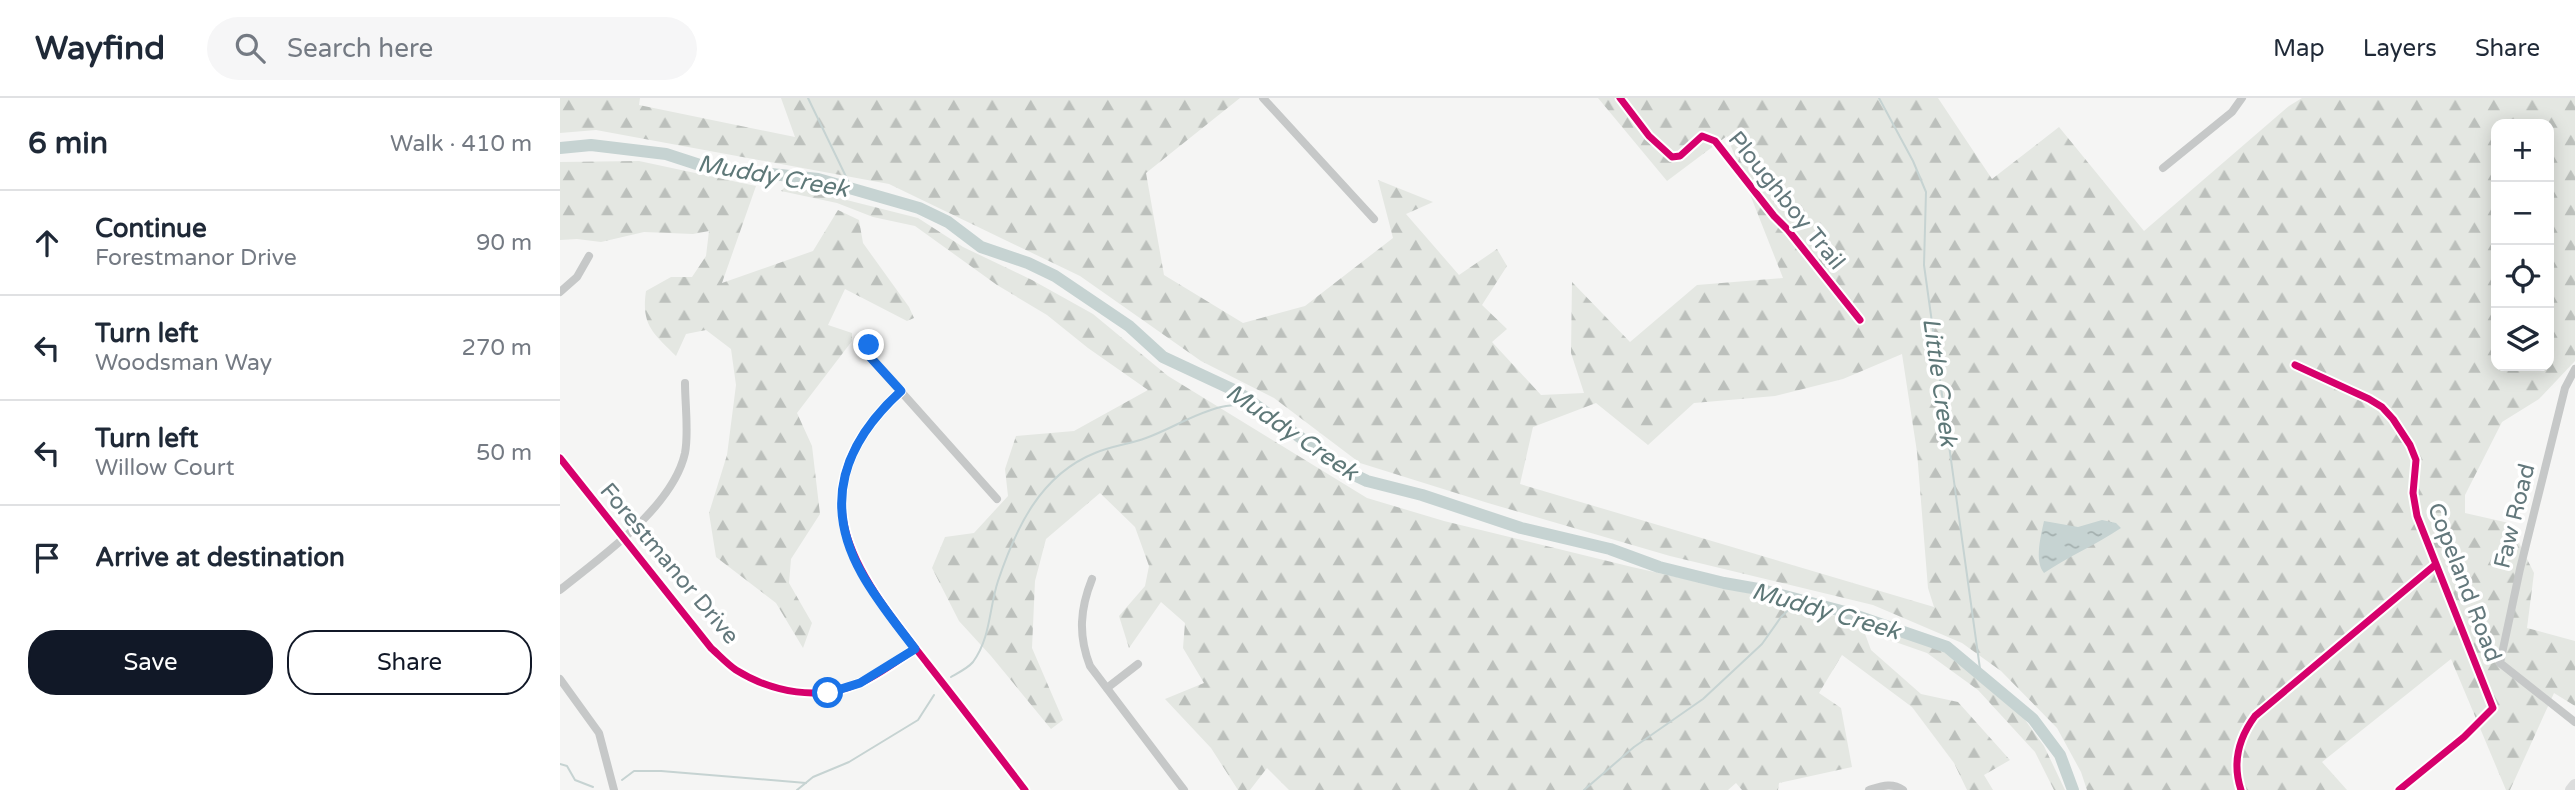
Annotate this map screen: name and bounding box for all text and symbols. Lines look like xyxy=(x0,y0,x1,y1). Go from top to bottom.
search box xyxy=(207,17,697,80)
text: Wayfind xyxy=(35,29,165,68)
icon: search xyxy=(231,29,269,67)
text: Search here xyxy=(287,33,433,64)
text: Map xyxy=(2273,34,2325,63)
text: Layers xyxy=(2363,34,2437,63)
text: Share xyxy=(2475,34,2540,63)
map controls xyxy=(2491,119,2554,371)
button: + xyxy=(2491,119,2554,182)
text: 6 min xyxy=(28,125,108,162)
street label: Ploughboy Trail xyxy=(1722,126,1851,276)
text: Walk · 410 m xyxy=(390,130,532,158)
water label: Muddy Creek xyxy=(695,149,852,204)
button: − xyxy=(2491,182,2554,245)
text: Continue xyxy=(95,213,207,244)
icon: ahead xyxy=(28,224,66,262)
text: 90 m xyxy=(476,229,532,257)
text: Forestmanor Drive xyxy=(95,244,297,272)
button: locate xyxy=(2491,245,2554,308)
button: layers xyxy=(2491,308,2554,371)
water label: Little Creek xyxy=(1916,316,1963,450)
text: Turn left xyxy=(95,318,198,349)
icon: left xyxy=(28,329,66,367)
route end xyxy=(853,329,884,360)
text: 270 m xyxy=(462,334,532,362)
text: Woodsman Way xyxy=(95,349,272,377)
water label: Muddy Creek xyxy=(1220,378,1365,488)
text: Turn left xyxy=(95,423,198,454)
icon: left xyxy=(28,434,66,472)
text: 50 m xyxy=(476,439,532,467)
text: Willow Court xyxy=(95,454,234,482)
street label: Faw Road xyxy=(2488,461,2541,572)
street label: Forestmanor Drive xyxy=(594,477,745,650)
street label: Copeland Road xyxy=(2421,499,2507,666)
icon: arrive xyxy=(28,539,66,577)
text: Arrive at destination xyxy=(95,542,345,573)
water label: Muddy Creek xyxy=(1749,577,1905,647)
button: Save xyxy=(28,630,273,695)
button: Share xyxy=(287,630,532,695)
route start xyxy=(812,677,843,708)

